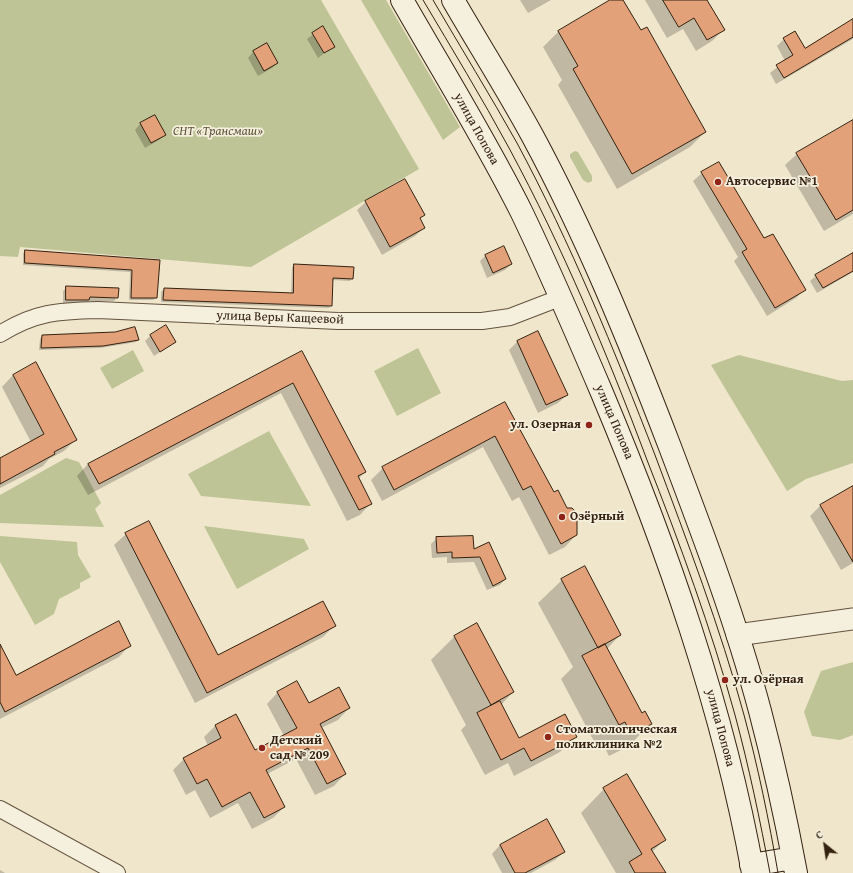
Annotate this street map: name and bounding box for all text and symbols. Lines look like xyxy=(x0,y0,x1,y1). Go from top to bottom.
street label: улица Попова xyxy=(450,90,502,168)
park label: СНТ «Трансмаш» xyxy=(173,124,263,140)
place label: Автосервис №1 xyxy=(726,174,818,190)
marker: Автосервис №1 xyxy=(713,177,723,187)
street label: улица Веры Кащеевой xyxy=(216,308,344,328)
street label: улица Попова xyxy=(591,382,637,462)
place label: ул. Озерная xyxy=(510,417,581,433)
marker: ул. Озерная xyxy=(584,420,594,430)
place label: Озёрный xyxy=(570,509,624,525)
marker: Озёрный xyxy=(557,512,567,522)
place label: ул. Озёрная xyxy=(733,672,804,688)
marker: ул. Озёрная xyxy=(720,675,730,685)
street label: улица Попова xyxy=(702,688,738,768)
place label: Стоматологическая поликлиника №2 xyxy=(556,722,677,753)
marker: Стоматологическая поликлиника №2 xyxy=(543,732,553,742)
place label: Детский сад № 209 xyxy=(270,733,329,764)
marker: Детский сад № 209 xyxy=(257,743,267,753)
north arrow xyxy=(805,825,845,865)
text: С xyxy=(812,826,826,843)

